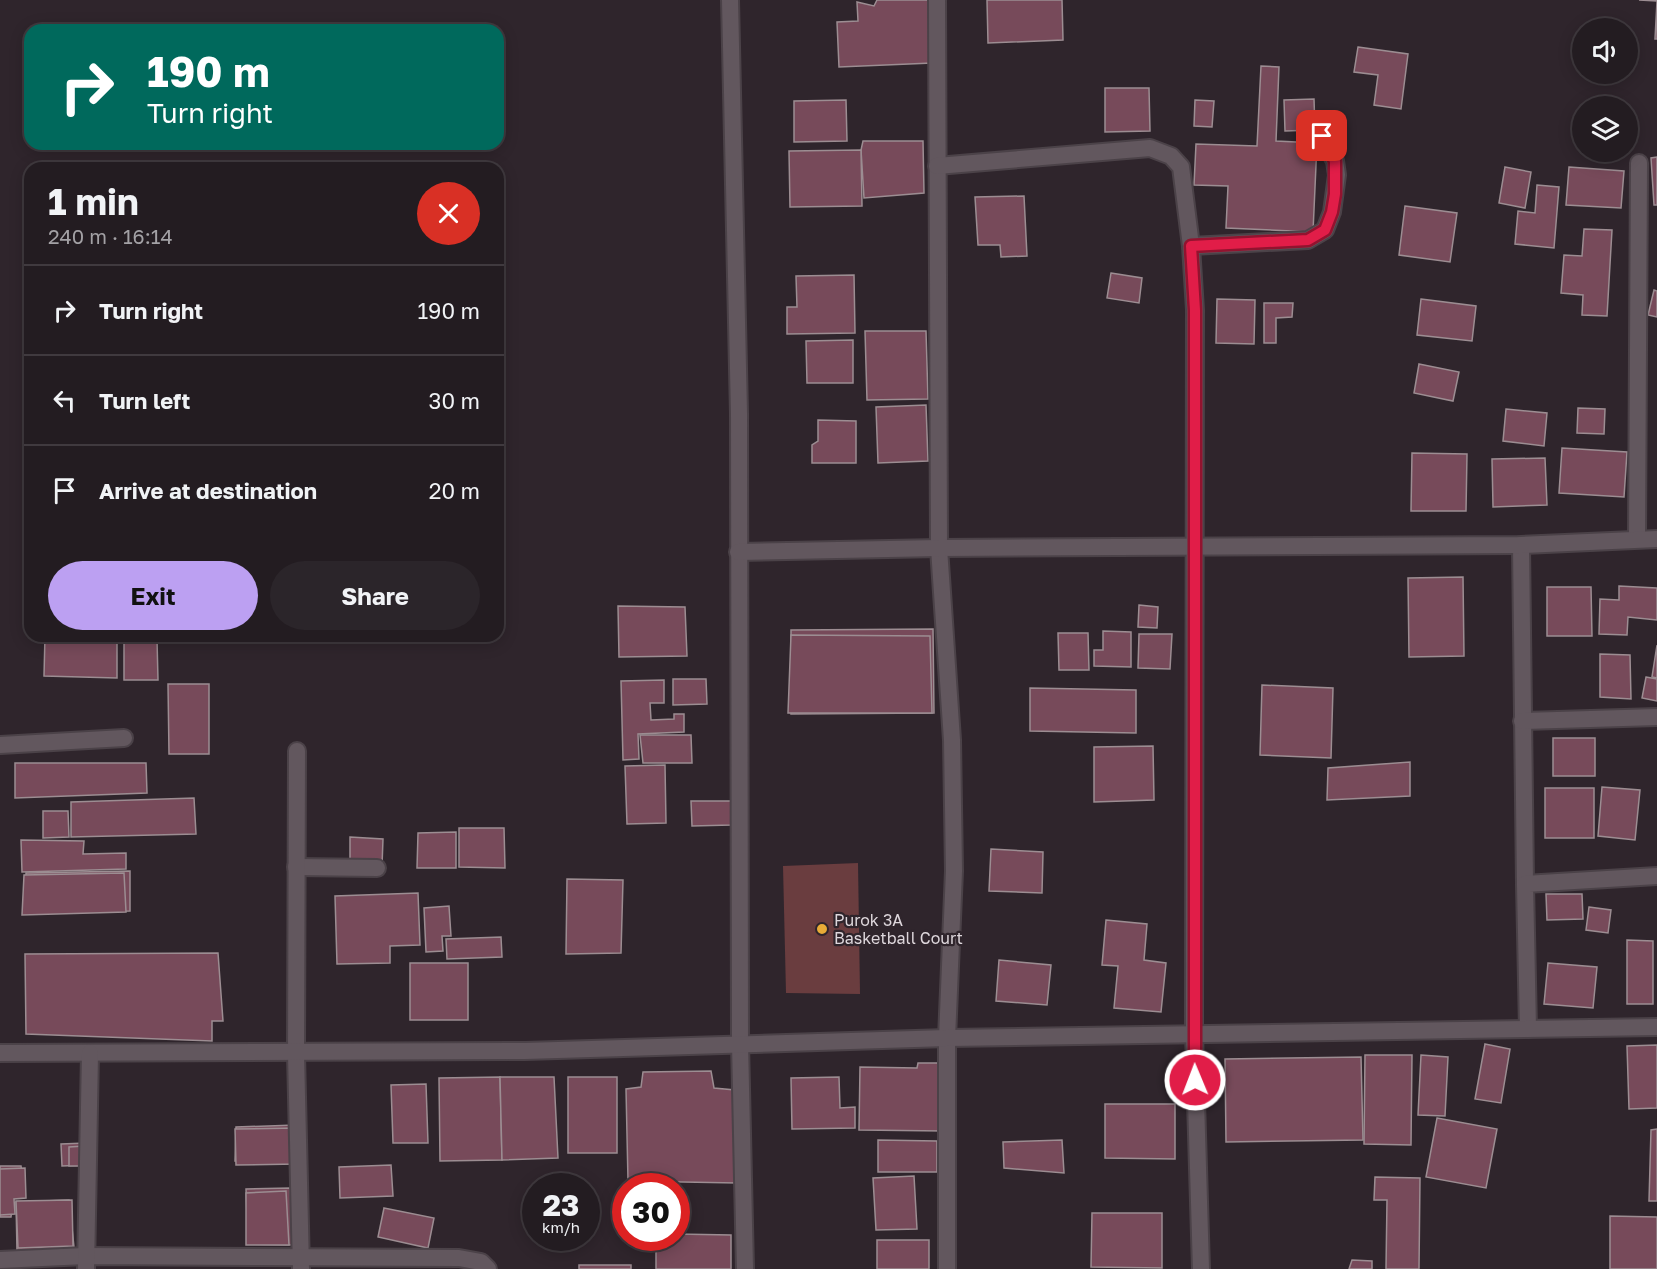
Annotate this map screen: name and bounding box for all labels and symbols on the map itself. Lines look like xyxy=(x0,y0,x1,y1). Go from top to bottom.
pin xyxy=(1296,110,1347,161)
place label: Purok 3A Basketball Court xyxy=(834,910,963,948)
marker: Purok 3A Basketball Court xyxy=(815,922,829,936)
position arrow xyxy=(1163,1048,1227,1112)
speed limit sign: 30 xyxy=(612,1173,690,1251)

